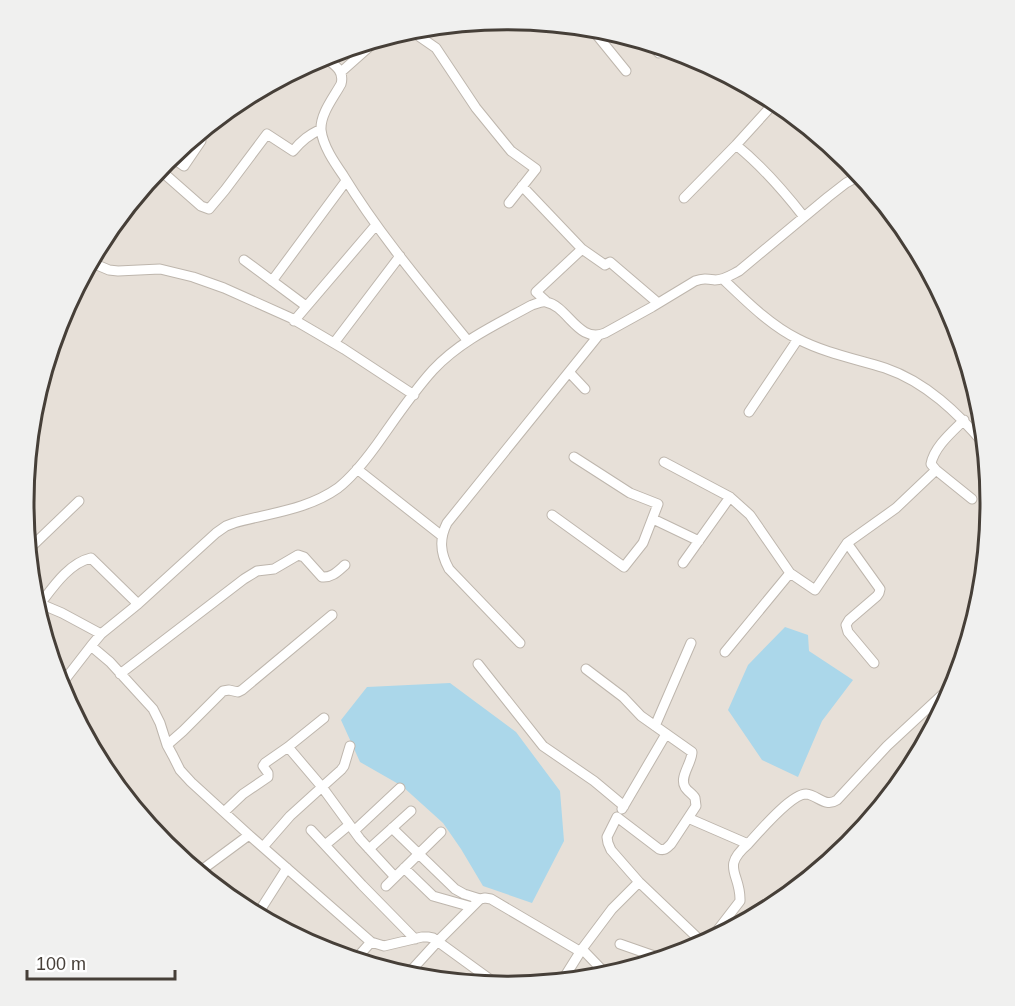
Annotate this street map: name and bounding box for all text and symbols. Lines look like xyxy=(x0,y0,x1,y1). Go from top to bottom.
scale bar xyxy=(27,943,176,981)
text: 100 m xyxy=(36,954,86,974)

